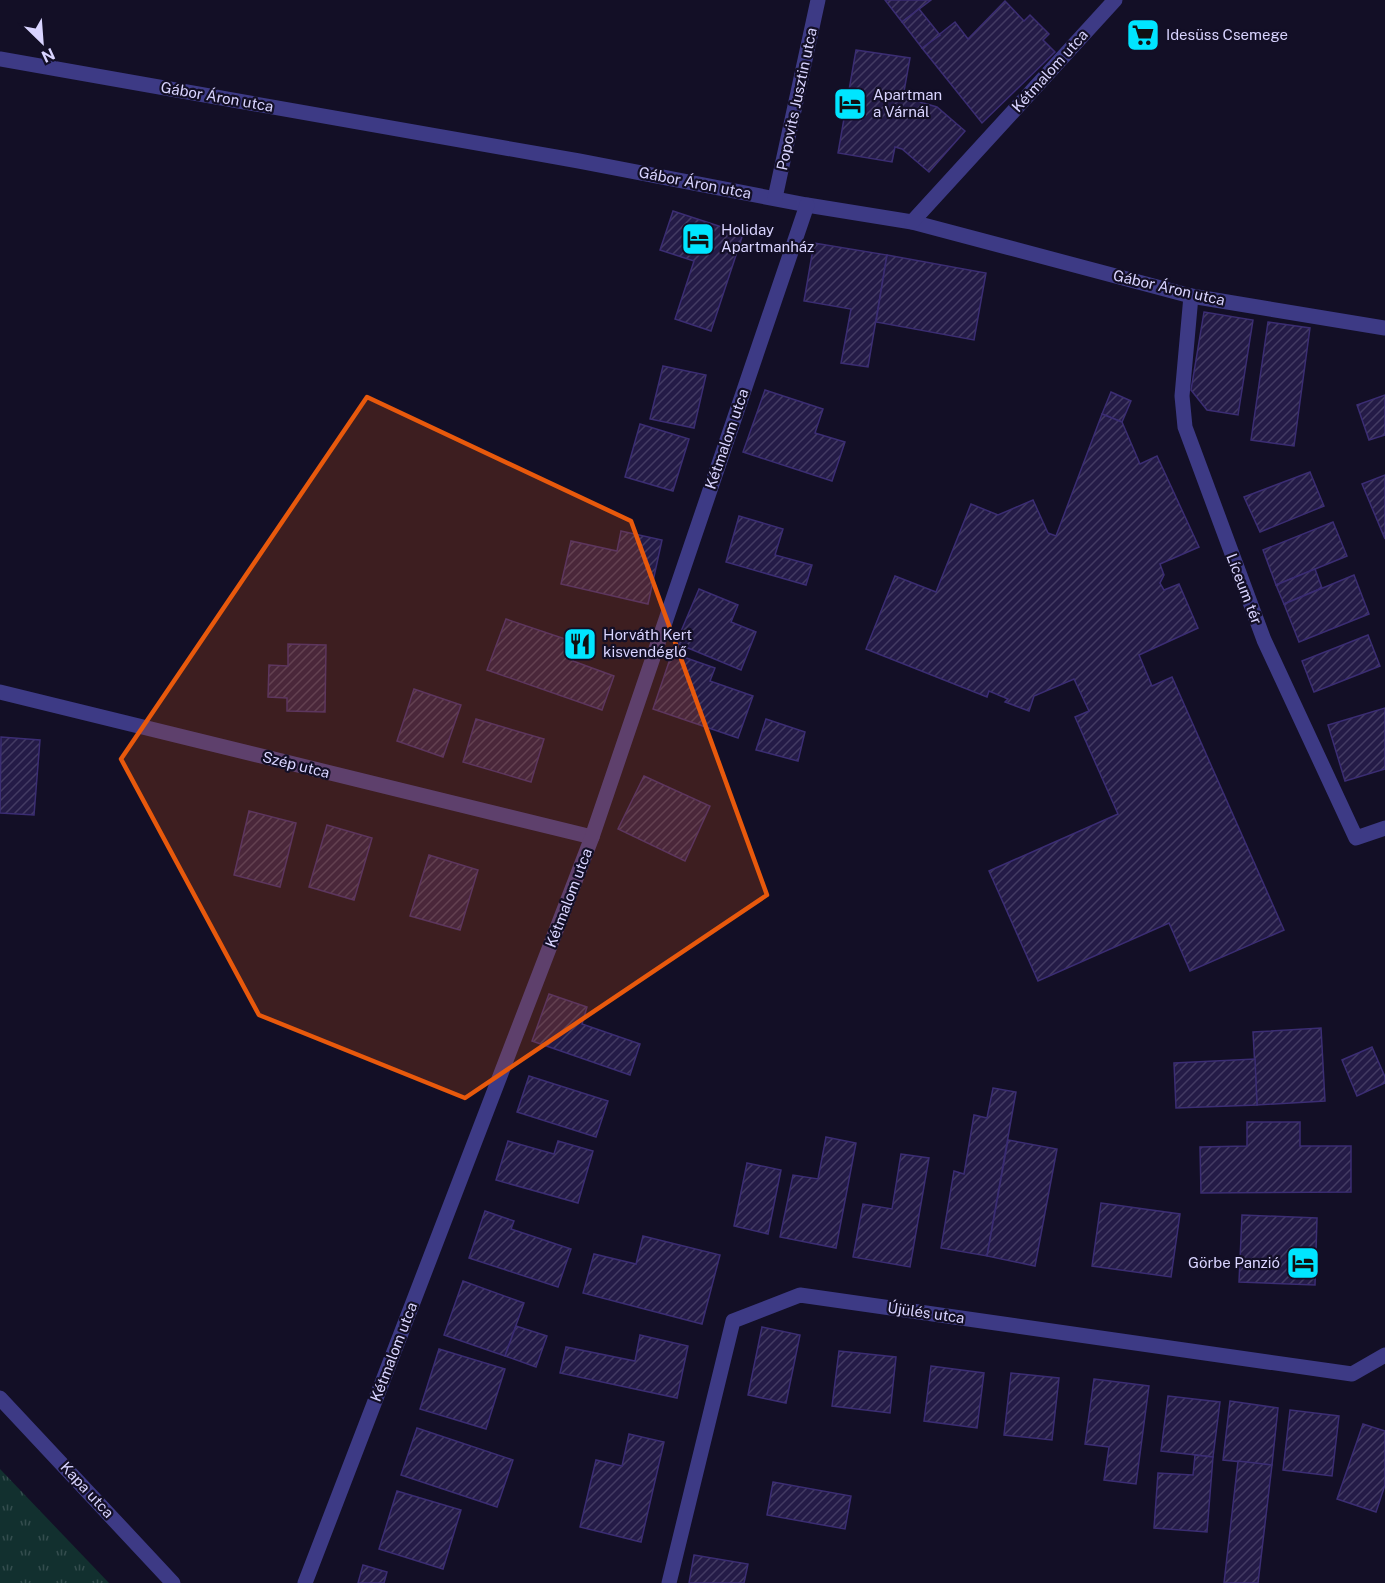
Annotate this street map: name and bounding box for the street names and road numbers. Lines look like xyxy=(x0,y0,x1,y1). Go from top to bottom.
street label: Popovits Jusztin utca xyxy=(773,26,820,172)
street label: Kétmalom utca xyxy=(1008,26,1091,115)
street label: Gábor Áron utca xyxy=(159,78,275,115)
street label: Gábor Áron utca xyxy=(637,163,753,202)
street label: Gábor Áron utca xyxy=(1112,266,1227,309)
street label: Kétmalom utca xyxy=(701,386,752,491)
street label: Líceum tér xyxy=(1223,551,1266,627)
street label: Szép utca xyxy=(261,748,332,781)
street label: Kétmalom utca xyxy=(542,846,595,950)
street label: Újülés utca xyxy=(886,1298,966,1326)
street label: Kétmalom utca xyxy=(367,1300,420,1404)
street label: Kapa utca xyxy=(57,1458,117,1521)

